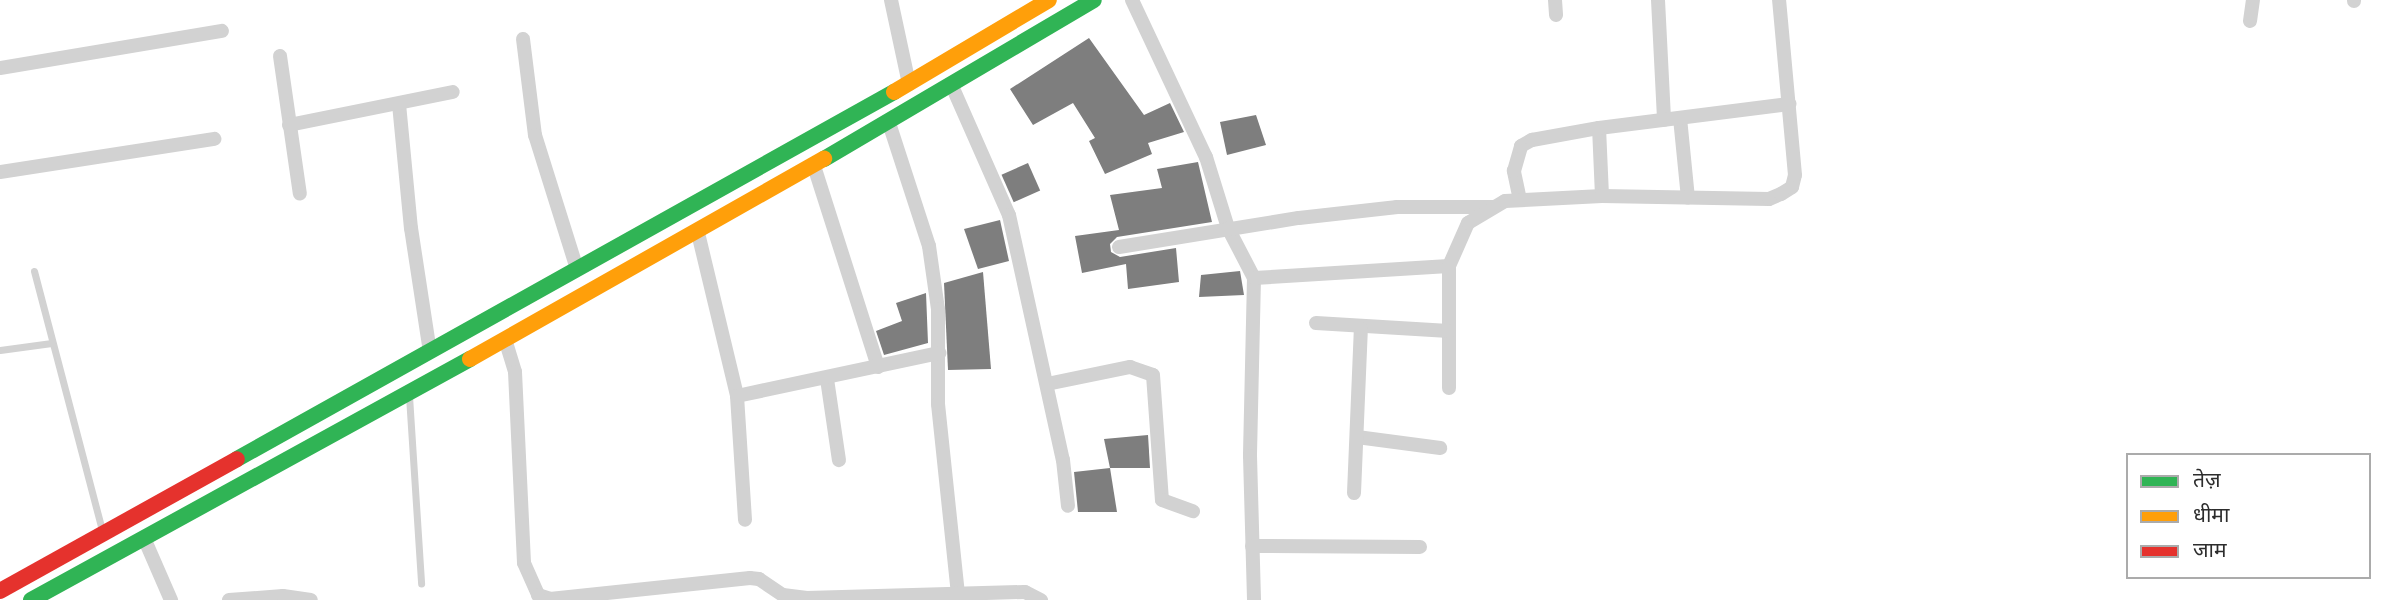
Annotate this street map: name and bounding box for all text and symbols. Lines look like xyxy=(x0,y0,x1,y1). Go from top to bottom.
legend xyxy=(2126,453,2371,579)
text: तेज़ xyxy=(2193,467,2221,492)
text: धीमा xyxy=(2193,502,2229,527)
text: जाम xyxy=(2193,537,2227,562)

